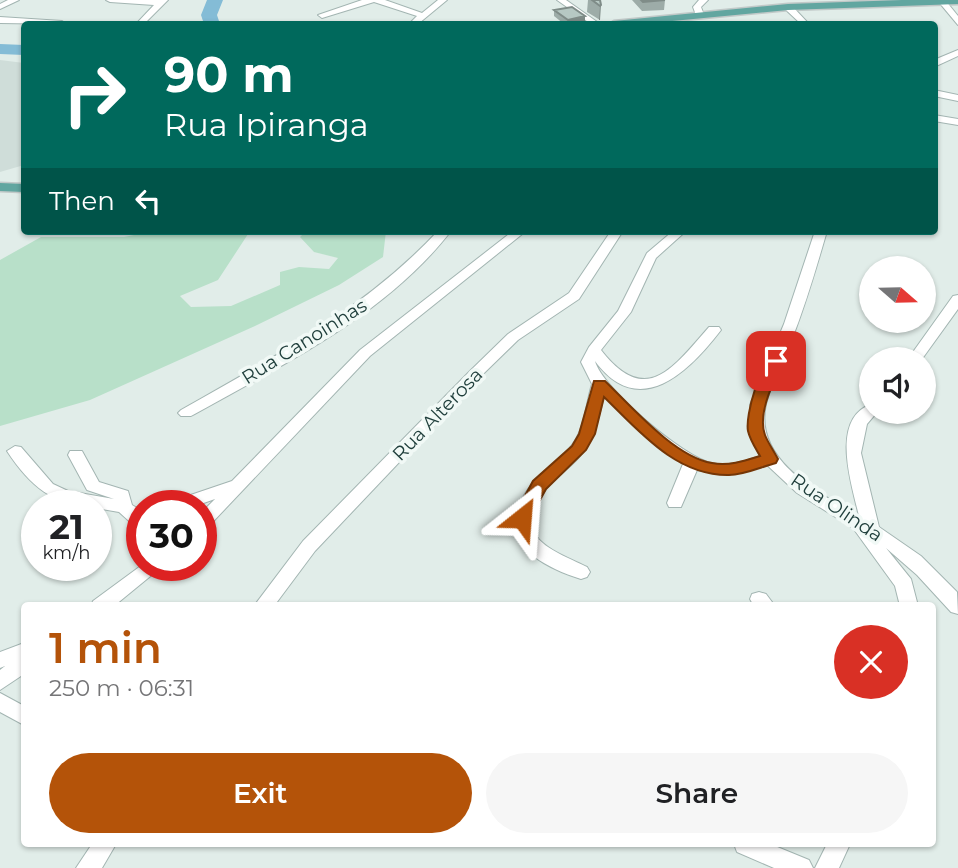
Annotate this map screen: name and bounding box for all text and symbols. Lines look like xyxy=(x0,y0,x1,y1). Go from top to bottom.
text: 90 m xyxy=(164,45,294,104)
icon: right xyxy=(49,49,140,140)
text: Rua Ipiranga xyxy=(164,105,369,144)
icon: left xyxy=(129,182,167,220)
text: Then xyxy=(49,185,115,217)
north arrow xyxy=(859,256,936,332)
map controls xyxy=(859,256,936,424)
street label: Rua Canoinhas xyxy=(237,294,371,389)
pin xyxy=(746,331,806,391)
icon: arrive xyxy=(757,342,795,380)
button: sound xyxy=(859,347,936,424)
street label: Rua Alterosa xyxy=(387,363,487,465)
street label: Rua Olinda xyxy=(786,468,887,547)
position arrow xyxy=(485,481,559,555)
speed limit sign: 30 xyxy=(126,490,217,581)
text: 21 xyxy=(49,505,84,548)
text: km/h xyxy=(42,542,91,564)
text: 1 min xyxy=(49,622,162,674)
button: close xyxy=(834,625,908,699)
text: 250 m · 06:31 xyxy=(49,674,194,702)
button: Exit xyxy=(49,753,472,833)
button: Share xyxy=(486,753,908,833)

